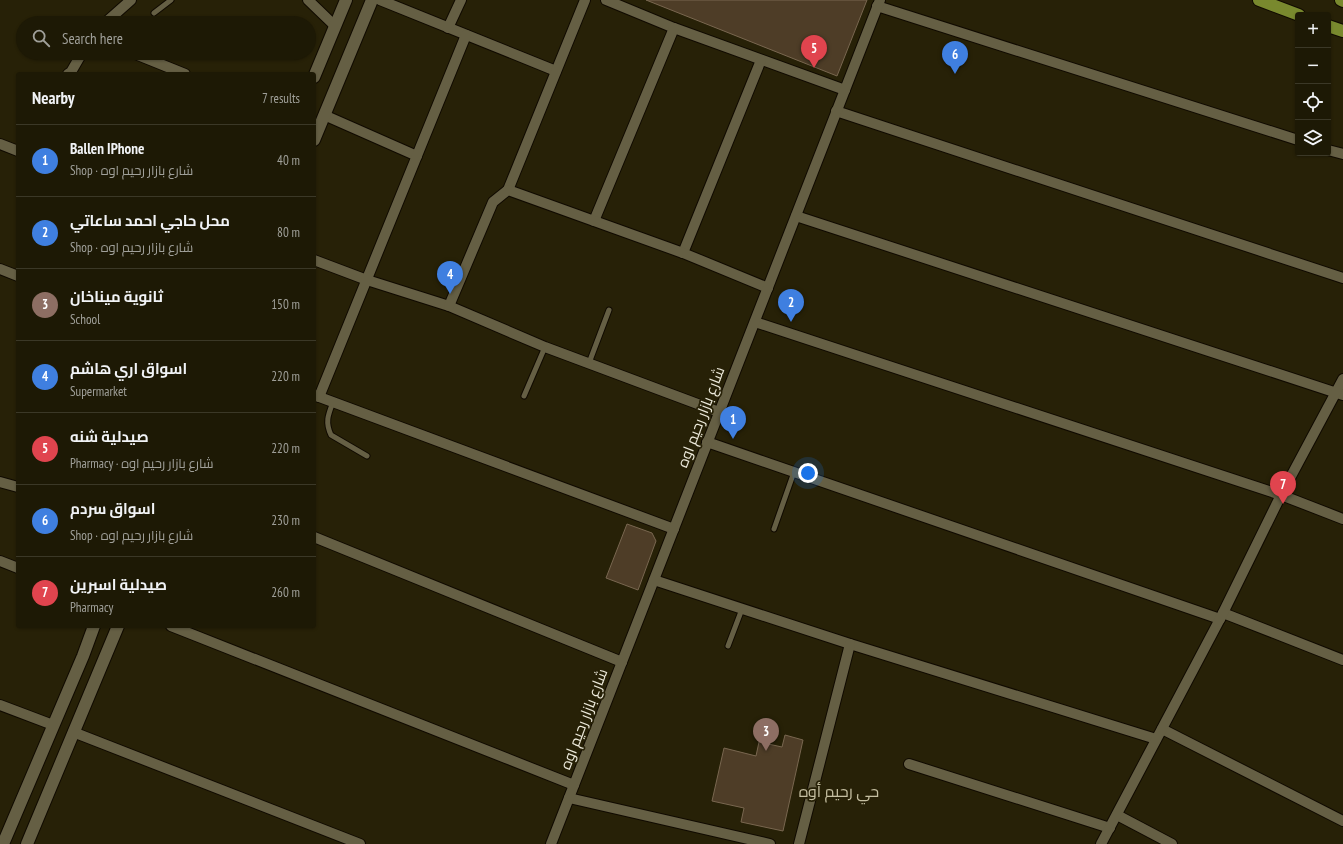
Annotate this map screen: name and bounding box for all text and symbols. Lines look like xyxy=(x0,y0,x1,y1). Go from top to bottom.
map controls xyxy=(1295,12,1331,156)
button: + xyxy=(1295,12,1331,48)
search box xyxy=(16,16,316,60)
icon: search xyxy=(30,27,52,49)
text: Search here xyxy=(62,29,123,48)
pin: 5 xyxy=(801,35,827,68)
pin: 6 xyxy=(942,41,968,74)
button: − xyxy=(1295,48,1331,84)
button: locate xyxy=(1295,84,1331,120)
text: Nearby xyxy=(32,87,75,109)
text: 7 results xyxy=(262,90,300,107)
button: layers xyxy=(1295,120,1331,156)
text: Ballen IPhone xyxy=(70,139,144,158)
text: 1 xyxy=(42,152,48,169)
text: 40 m xyxy=(277,152,300,169)
text: Shop · شارع بازار رحيم اوه xyxy=(70,162,193,179)
text: محل حاجي احمد ساعاتي xyxy=(70,211,230,230)
text: 2 xyxy=(42,224,48,241)
text: 80 m xyxy=(277,224,300,241)
text: Shop · شارع بازار رحيم اوه xyxy=(70,239,193,256)
pin: 4 xyxy=(437,261,463,294)
text: ثانوية ميناخان xyxy=(70,287,163,306)
pin: 2 xyxy=(778,289,804,322)
text: 3 xyxy=(42,296,48,313)
text: 150 m xyxy=(271,296,300,313)
text: School xyxy=(70,311,100,328)
text: اسواق اري هاشم xyxy=(70,359,187,378)
street label: شارع بازار رحيم اوه xyxy=(673,364,730,471)
text: 4 xyxy=(42,368,48,385)
text: 220 m xyxy=(271,368,300,385)
text: Supermarket xyxy=(70,383,127,400)
pin: 1 xyxy=(720,406,746,439)
text: صيدلية شنه xyxy=(70,427,149,446)
text: 5 xyxy=(42,440,48,457)
text: 220 m xyxy=(271,440,300,457)
text: Pharmacy · شارع بازار رحيم اوه xyxy=(70,455,214,472)
your location xyxy=(798,463,818,483)
pin: 7 xyxy=(1270,471,1296,504)
text: اسواق سردم xyxy=(70,499,155,518)
text: 6 xyxy=(42,512,48,529)
text: 230 m xyxy=(271,512,300,529)
text: Shop · شارع بازار رحيم اوه xyxy=(70,527,193,544)
text: صيدلية اسبرين xyxy=(70,575,167,594)
text: 7 xyxy=(42,584,48,601)
text: 260 m xyxy=(271,584,300,601)
text: Pharmacy xyxy=(70,599,113,616)
street label: شارع بازار رحيم اوه xyxy=(556,666,613,773)
pin: 3 xyxy=(753,718,779,751)
district label: حي رحيم أوه xyxy=(799,781,879,805)

